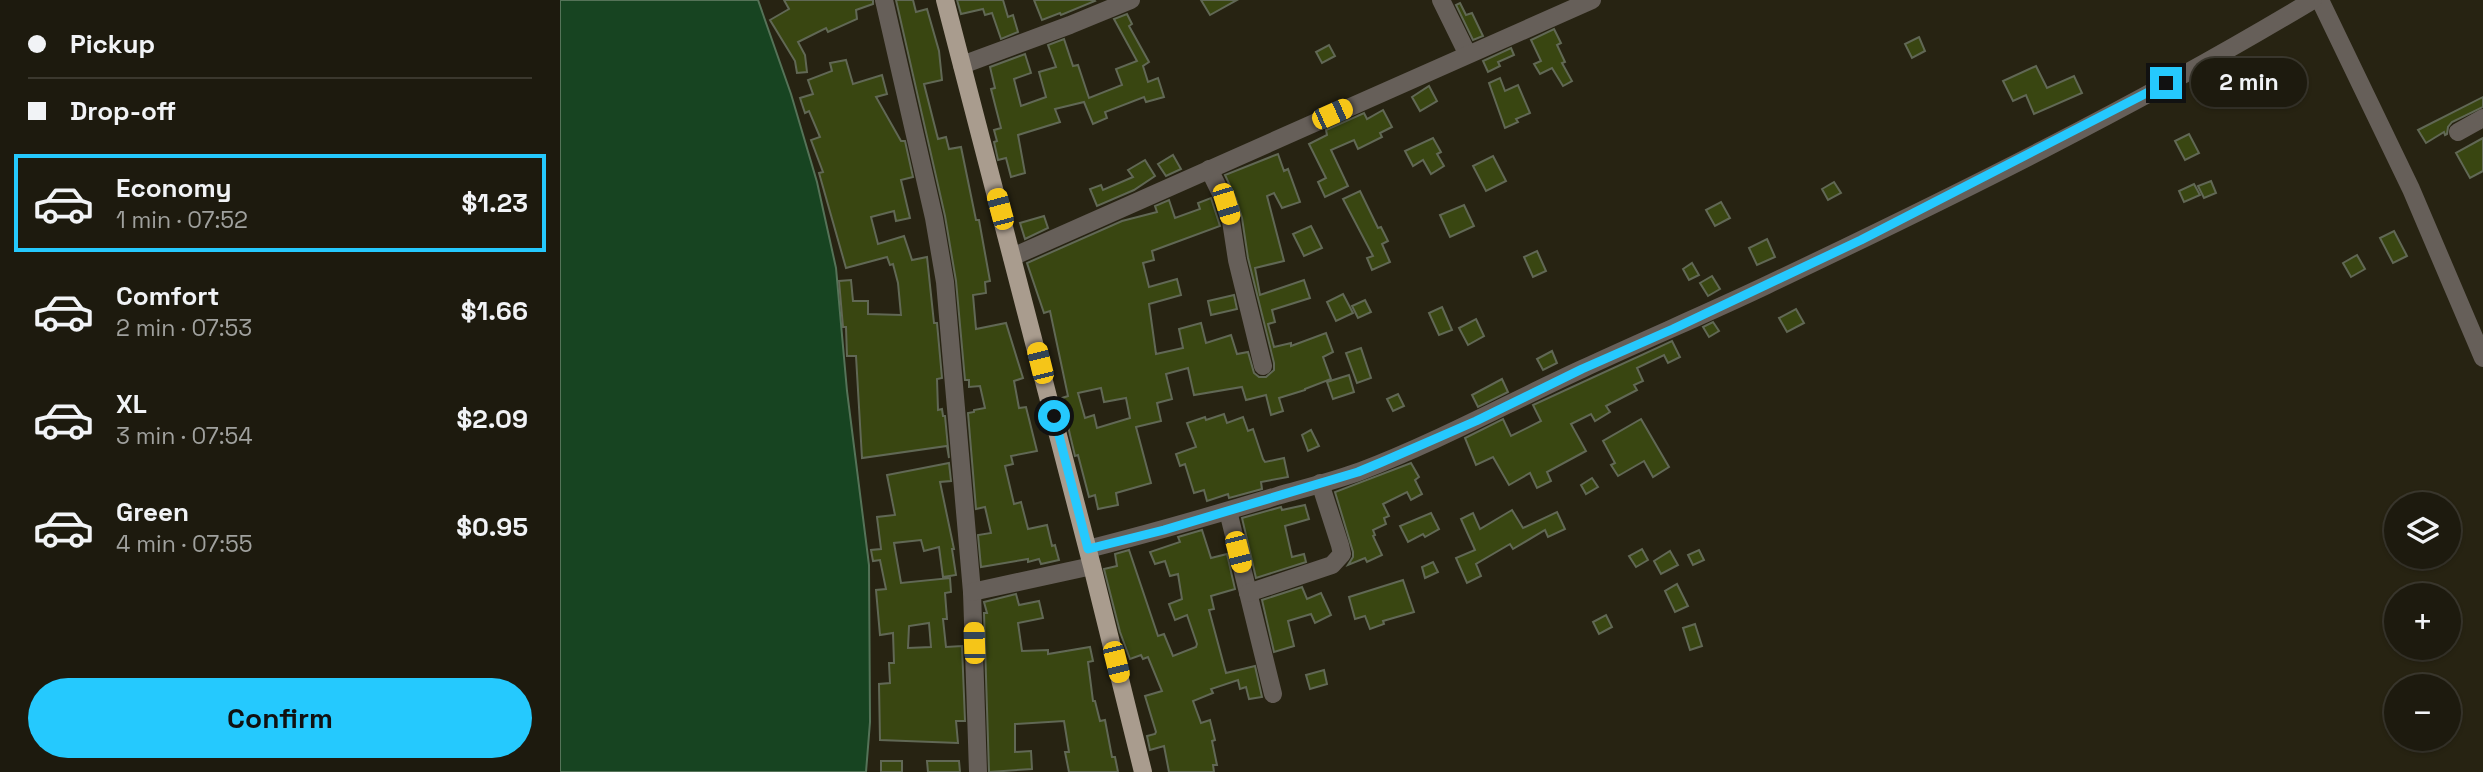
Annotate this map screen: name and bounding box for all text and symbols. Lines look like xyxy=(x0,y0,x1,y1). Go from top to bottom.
text: Pickup xyxy=(70,27,155,61)
callout: 2 min xyxy=(2190,58,2306,108)
route end xyxy=(2150,67,2182,99)
text: 2 min xyxy=(2219,67,2279,97)
text: Drop-off xyxy=(70,94,176,128)
car xyxy=(1309,96,1356,132)
text: Economy xyxy=(116,171,232,205)
icon: car xyxy=(32,172,95,235)
car xyxy=(1210,181,1243,227)
text: $1.23 xyxy=(461,186,528,220)
car xyxy=(985,186,1016,232)
text: 1 min · 07:52 xyxy=(116,205,248,235)
text: Comfort xyxy=(116,279,219,313)
icon: car xyxy=(32,280,95,343)
text: $1.66 xyxy=(461,294,528,328)
text: 2 min · 07:53 xyxy=(116,313,252,343)
car xyxy=(1025,340,1056,386)
text: XL xyxy=(116,387,147,421)
icon: car xyxy=(32,388,95,451)
route start xyxy=(1038,400,1070,432)
text: $2.09 xyxy=(456,402,528,436)
text: 3 min · 07:54 xyxy=(116,421,253,451)
map controls xyxy=(2384,492,2461,751)
button: layers xyxy=(2384,492,2461,569)
text: Green xyxy=(116,495,189,529)
icon: car xyxy=(32,496,95,559)
text: $0.95 xyxy=(456,510,528,544)
text: 4 min · 07:55 xyxy=(116,529,253,559)
car xyxy=(1223,529,1254,575)
button: + xyxy=(2384,583,2461,660)
car xyxy=(963,622,986,664)
car xyxy=(1101,639,1132,685)
button: − xyxy=(2384,674,2461,751)
button: Confirm xyxy=(28,678,532,758)

